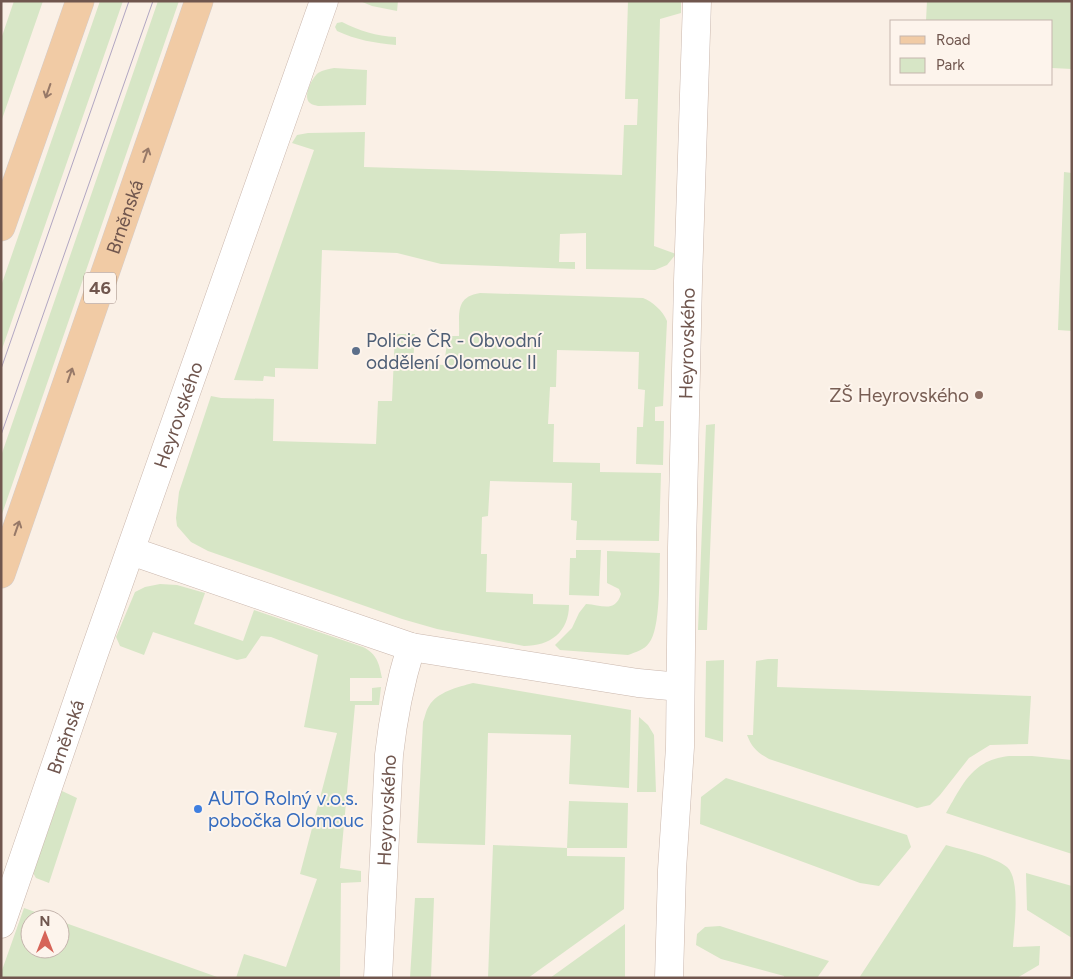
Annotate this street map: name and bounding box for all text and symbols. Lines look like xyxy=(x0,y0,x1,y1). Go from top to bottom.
legend xyxy=(890,20,1053,85)
text: Road xyxy=(936,31,971,49)
text: Park xyxy=(936,56,965,74)
one-way arrow xyxy=(43,83,53,99)
one-way arrow xyxy=(142,148,151,163)
street label: Brněnská xyxy=(101,177,148,257)
road number: 46 xyxy=(84,272,116,304)
street label: Heyrovského xyxy=(674,287,700,399)
place label: Policie ČR - Obvodní oddělení Olomouc II xyxy=(366,329,543,374)
marker: Policie ČR - Obvodní oddělení Olomouc II xyxy=(350,345,362,357)
street label: Heyrovského xyxy=(149,359,208,471)
one-way arrow xyxy=(66,368,75,383)
place label: ZŠ Heyrovského xyxy=(829,384,969,407)
marker: ZŠ Heyrovského xyxy=(973,389,985,401)
one-way arrow xyxy=(13,521,22,537)
street label: Brněnská xyxy=(42,697,89,777)
street label: Heyrovského xyxy=(373,754,401,866)
place label: AUTO Rolný v.o.s. pobočka Olomouc xyxy=(208,787,364,832)
marker: AUTO Rolný v.o.s. pobočka Olomouc xyxy=(192,803,204,815)
north arrow xyxy=(20,909,70,959)
text: N xyxy=(40,913,50,930)

